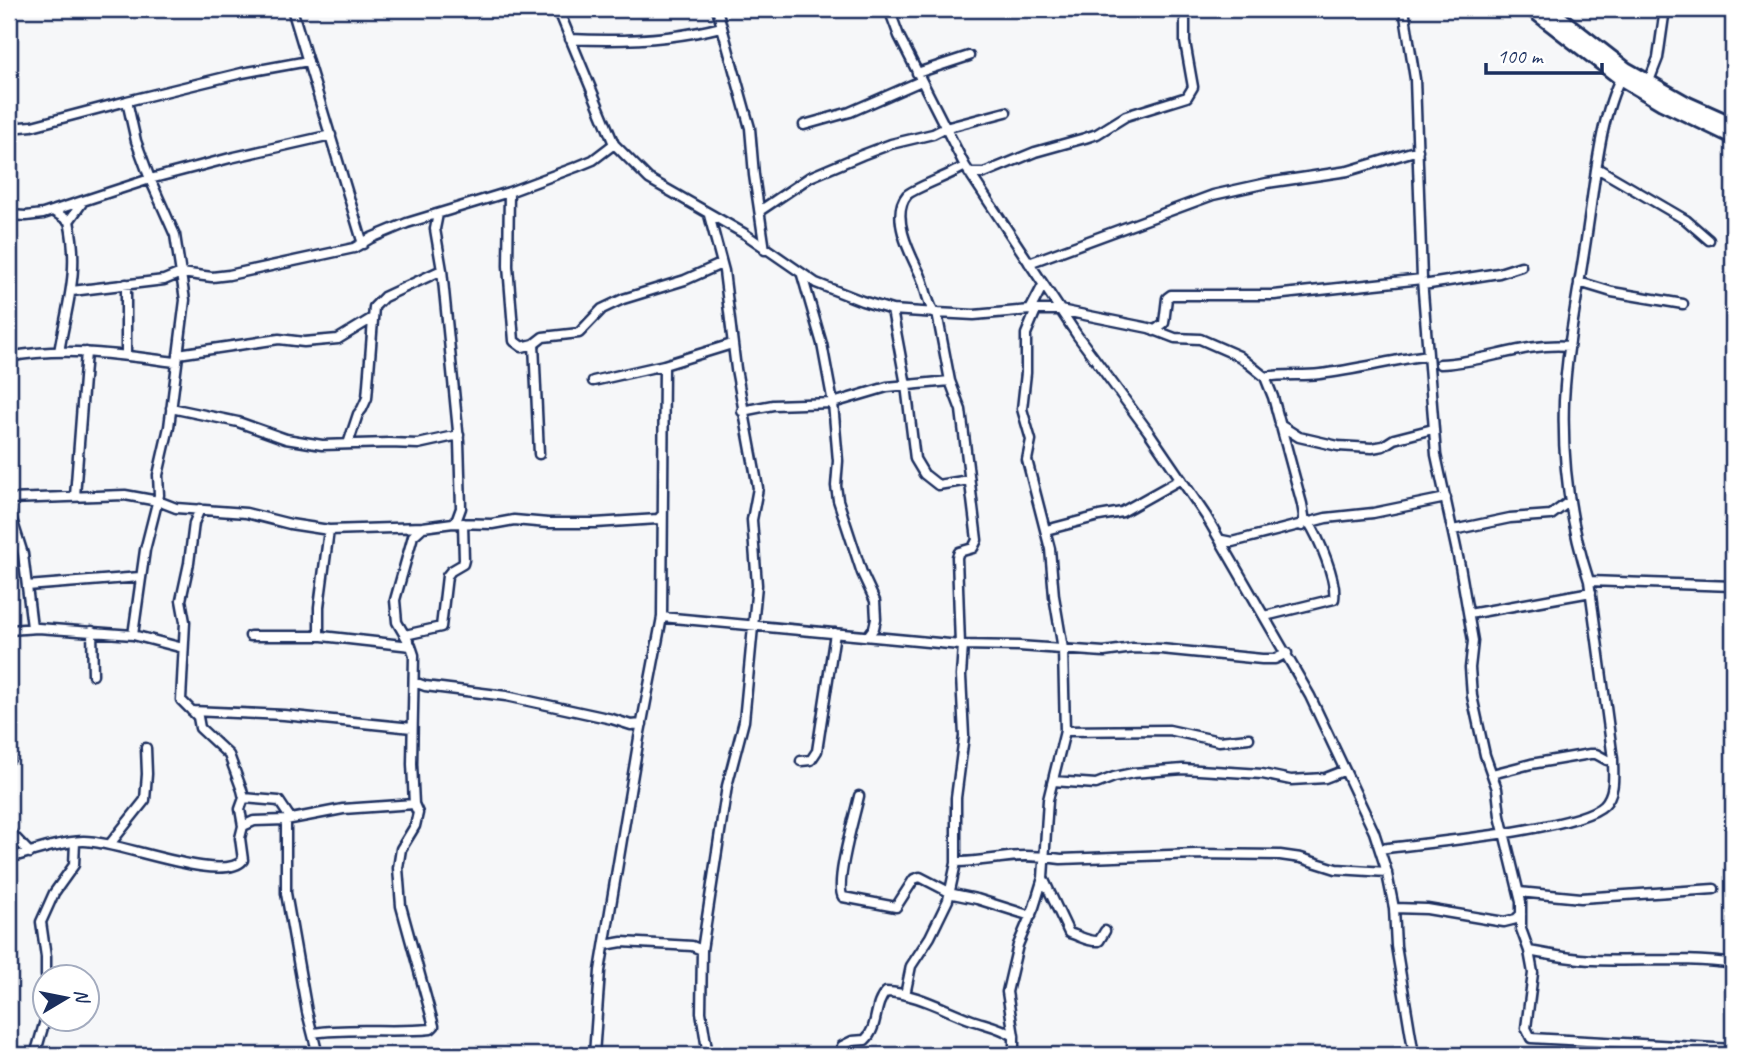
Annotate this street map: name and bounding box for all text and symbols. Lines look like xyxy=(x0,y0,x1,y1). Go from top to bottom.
scale bar xyxy=(1486,32,1602,76)
text: 100 m xyxy=(1497,43,1544,69)
north arrow xyxy=(32,962,102,1032)
text: N xyxy=(69,987,95,1006)

